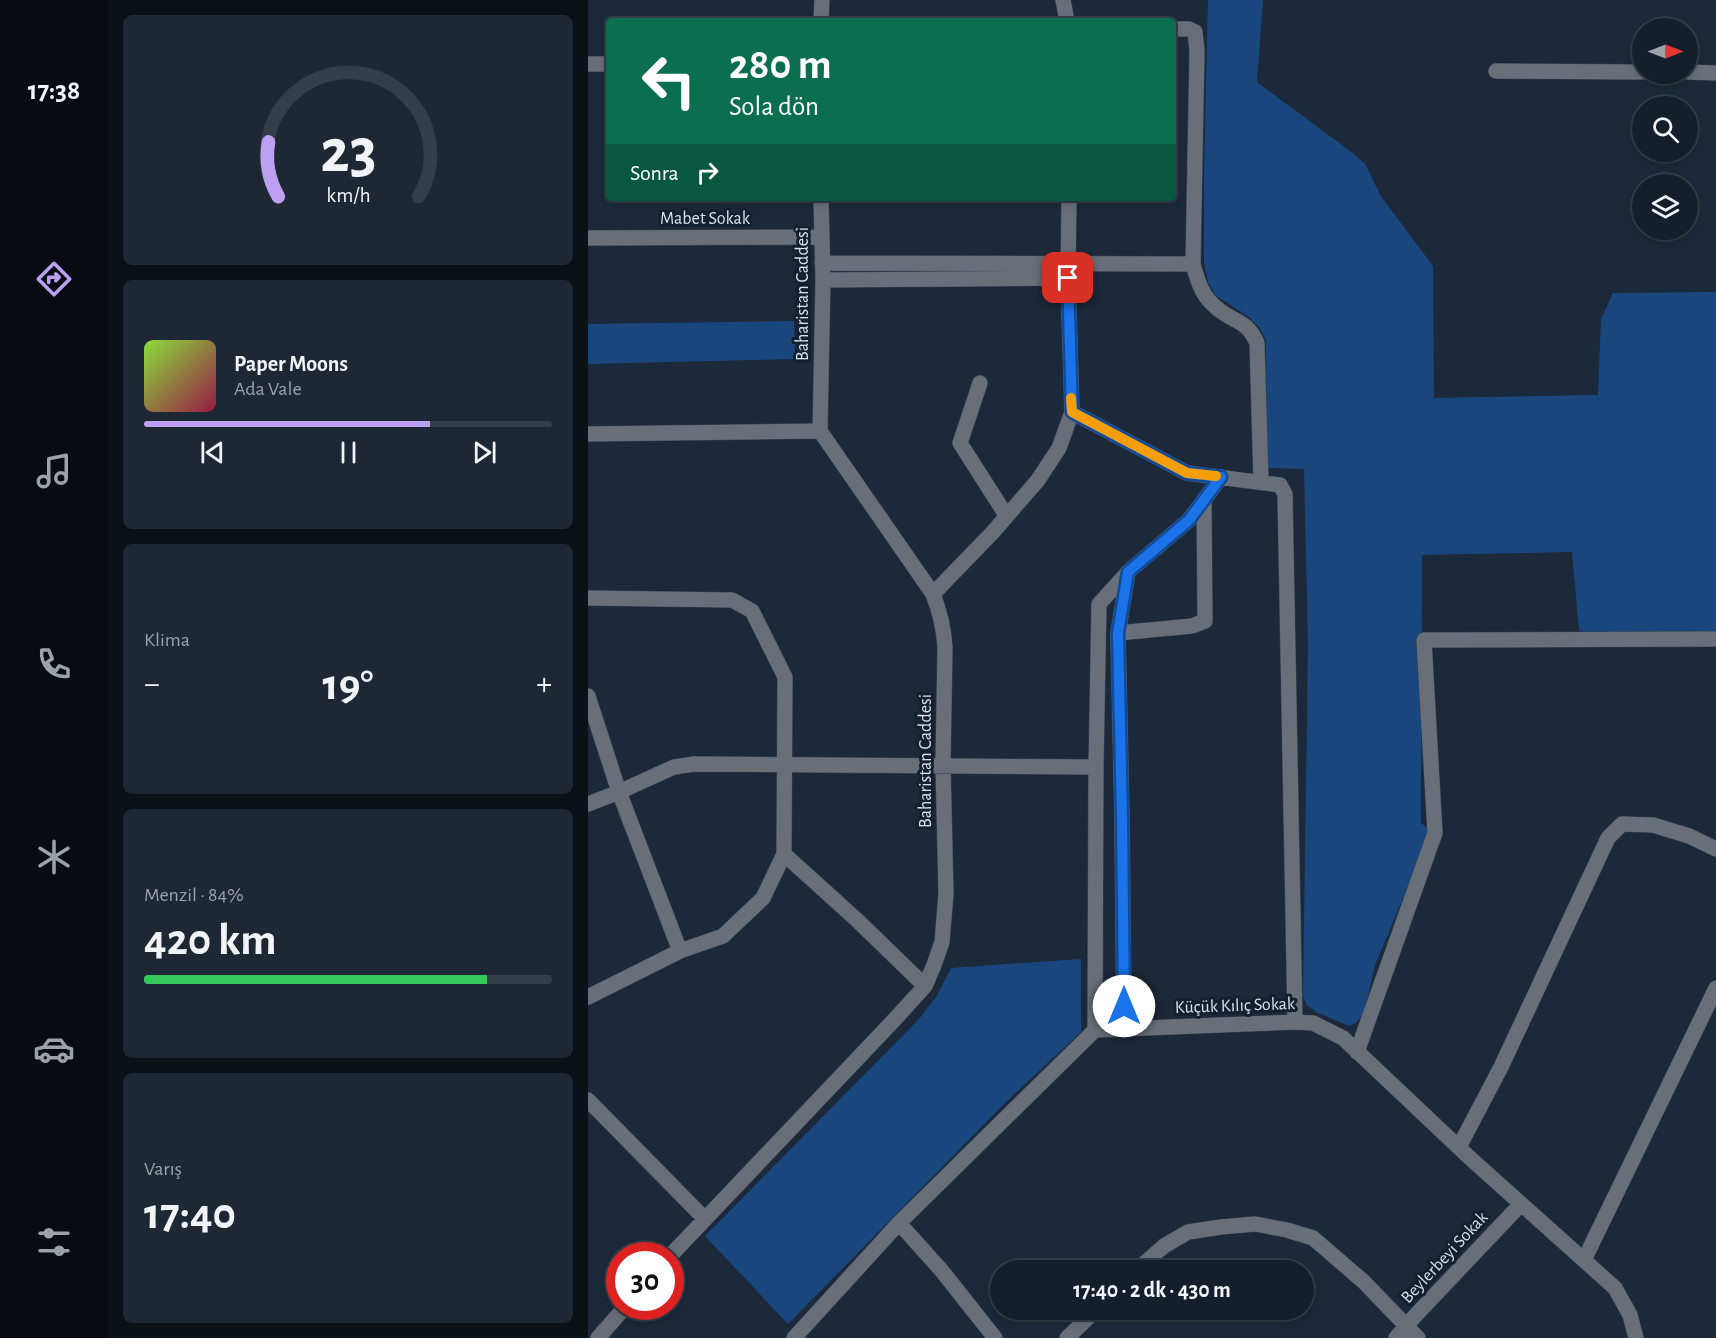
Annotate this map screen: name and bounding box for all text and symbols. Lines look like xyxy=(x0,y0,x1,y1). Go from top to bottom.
north arrow xyxy=(1632,18,1698,84)
map controls xyxy=(1632,18,1698,240)
icon: left xyxy=(630,42,708,120)
text: 280 m xyxy=(729,44,832,86)
text: 17:38 xyxy=(28,77,80,104)
text: Sola dön xyxy=(729,93,819,120)
button: search xyxy=(1632,96,1698,162)
text: 23 xyxy=(320,121,376,183)
icon: right xyxy=(691,156,724,189)
text: Sonra xyxy=(630,162,679,184)
button: layers xyxy=(1632,174,1698,240)
text: km/h xyxy=(326,185,370,206)
street label: Mabet Sokak xyxy=(660,210,751,228)
street label: Baharistan Caddesi xyxy=(794,227,812,361)
pin xyxy=(1042,252,1093,303)
icon: directions xyxy=(33,258,75,300)
icon: arrive xyxy=(1051,261,1084,294)
text: Paper Moons xyxy=(234,353,348,375)
text: Ada Vale xyxy=(234,379,302,399)
icon: previous xyxy=(196,436,229,469)
icon: pause xyxy=(332,436,365,469)
icon: next xyxy=(468,436,501,469)
icon: music xyxy=(33,450,75,492)
text: Klima xyxy=(144,630,190,650)
icon: phone xyxy=(33,643,75,685)
text: 19° xyxy=(322,663,374,708)
text: − xyxy=(144,668,160,701)
text: + xyxy=(536,668,552,701)
street label: Baharistan Caddesi xyxy=(917,694,935,828)
icon: climate xyxy=(33,836,75,878)
text: Menzil · 84% xyxy=(144,885,244,905)
text: 420 km xyxy=(144,918,277,963)
position arrow xyxy=(1092,974,1156,1038)
street label: Küçük Kılıç Sokak xyxy=(1175,995,1296,1017)
icon: car xyxy=(33,1028,75,1070)
text: Varış xyxy=(144,1159,182,1179)
text: 17:40 xyxy=(144,1192,236,1237)
street label: Beylerbeyi Sokak xyxy=(1398,1208,1492,1307)
icon: filters xyxy=(33,1221,75,1263)
speed limit sign: 30 xyxy=(606,1242,684,1320)
text: 17:40 · 2 dk · 430 m xyxy=(1073,1279,1231,1301)

